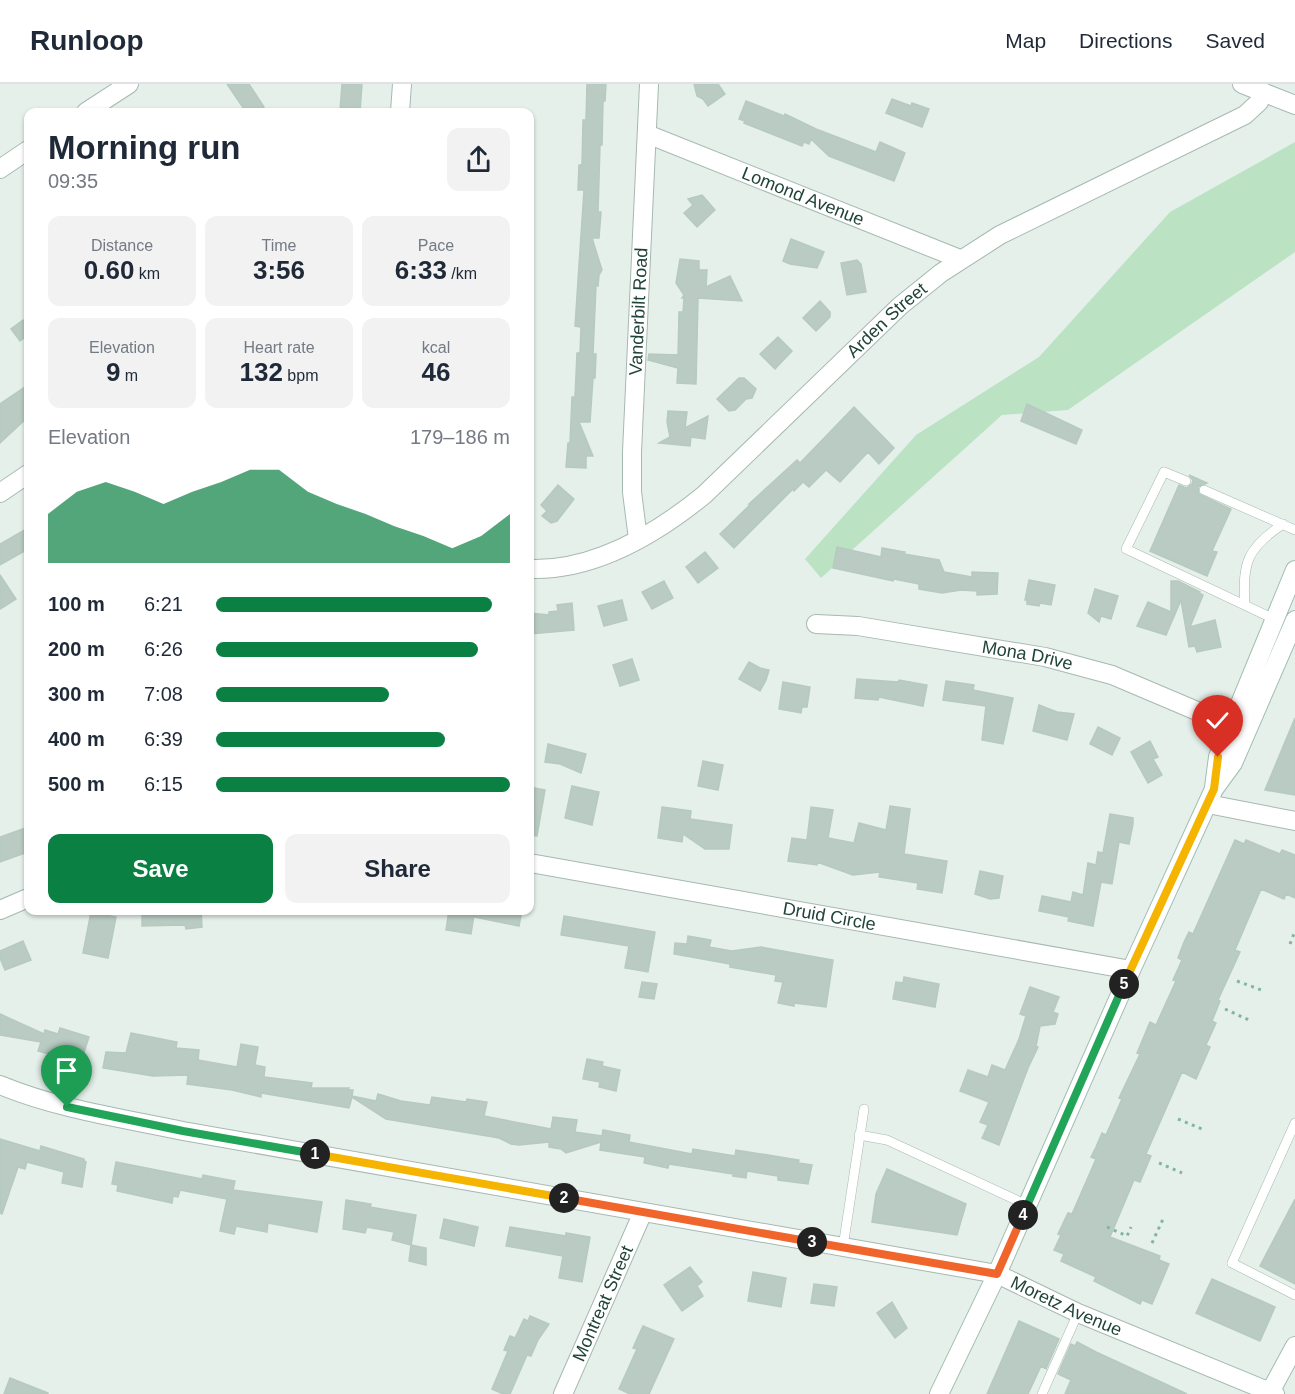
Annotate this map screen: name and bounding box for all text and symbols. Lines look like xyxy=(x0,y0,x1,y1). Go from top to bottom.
text: Runloop xyxy=(30,25,144,56)
text: Map xyxy=(1005,29,1046,52)
text: Directions xyxy=(1079,29,1172,52)
text: Saved xyxy=(1205,29,1265,52)
button: share xyxy=(447,128,510,191)
text: Morning run xyxy=(48,129,240,166)
street label: Lomond Avenue xyxy=(739,163,867,230)
text: 09:35 xyxy=(48,170,98,192)
text: Distance xyxy=(91,237,153,254)
text: Time xyxy=(262,237,296,254)
text: Pace xyxy=(418,237,454,254)
street label: Vanderbilt Road xyxy=(626,247,651,376)
text: 0.60 xyxy=(84,255,134,285)
text: 3:56 xyxy=(253,255,305,285)
text: 6:33 xyxy=(395,255,447,285)
text: km xyxy=(134,265,160,282)
text: /km xyxy=(447,265,477,282)
street label: Arden Street xyxy=(843,279,931,362)
text: Elevation xyxy=(89,339,155,356)
text: Heart rate xyxy=(243,339,315,356)
text: kcal xyxy=(422,339,450,356)
text: 9 xyxy=(106,357,120,387)
text: 132 xyxy=(240,357,283,387)
text: 46 xyxy=(422,357,450,387)
text: m xyxy=(120,367,138,384)
text: bpm xyxy=(283,367,318,384)
text: Elevation xyxy=(48,426,130,448)
text: 179–186 m xyxy=(410,426,510,448)
text: 100 m xyxy=(48,593,105,615)
text: 6:21 xyxy=(144,593,183,615)
street label: Mona Drive xyxy=(981,637,1075,674)
text: 200 m xyxy=(48,638,105,660)
text: 6:26 xyxy=(144,638,183,660)
text: 300 m xyxy=(48,683,105,705)
text: 7:08 xyxy=(144,683,183,705)
pin xyxy=(1192,695,1243,757)
icon: check xyxy=(1201,704,1234,737)
text: 400 m xyxy=(48,728,105,750)
text: 6:39 xyxy=(144,728,183,750)
text: 500 m xyxy=(48,773,105,795)
text: 6:15 xyxy=(144,773,183,795)
button: Save xyxy=(48,834,273,903)
button: Share xyxy=(285,834,510,903)
street label: Druid Circle xyxy=(781,898,877,934)
pin: 5 xyxy=(1109,969,1139,999)
text: 5 xyxy=(1120,975,1128,992)
pin xyxy=(41,1045,92,1107)
icon: arrive xyxy=(50,1054,83,1087)
pin: 1 xyxy=(300,1139,330,1169)
text: 1 xyxy=(311,1145,319,1162)
pin: 2 xyxy=(549,1183,579,1213)
text: 2 xyxy=(560,1189,568,1206)
pin: 4 xyxy=(1008,1200,1038,1230)
text: 4 xyxy=(1019,1206,1027,1223)
pin: 3 xyxy=(797,1227,827,1257)
text: 3 xyxy=(808,1233,816,1250)
street label: Montreat Street xyxy=(569,1243,637,1364)
street label: Moretz Avenue xyxy=(1008,1272,1125,1340)

